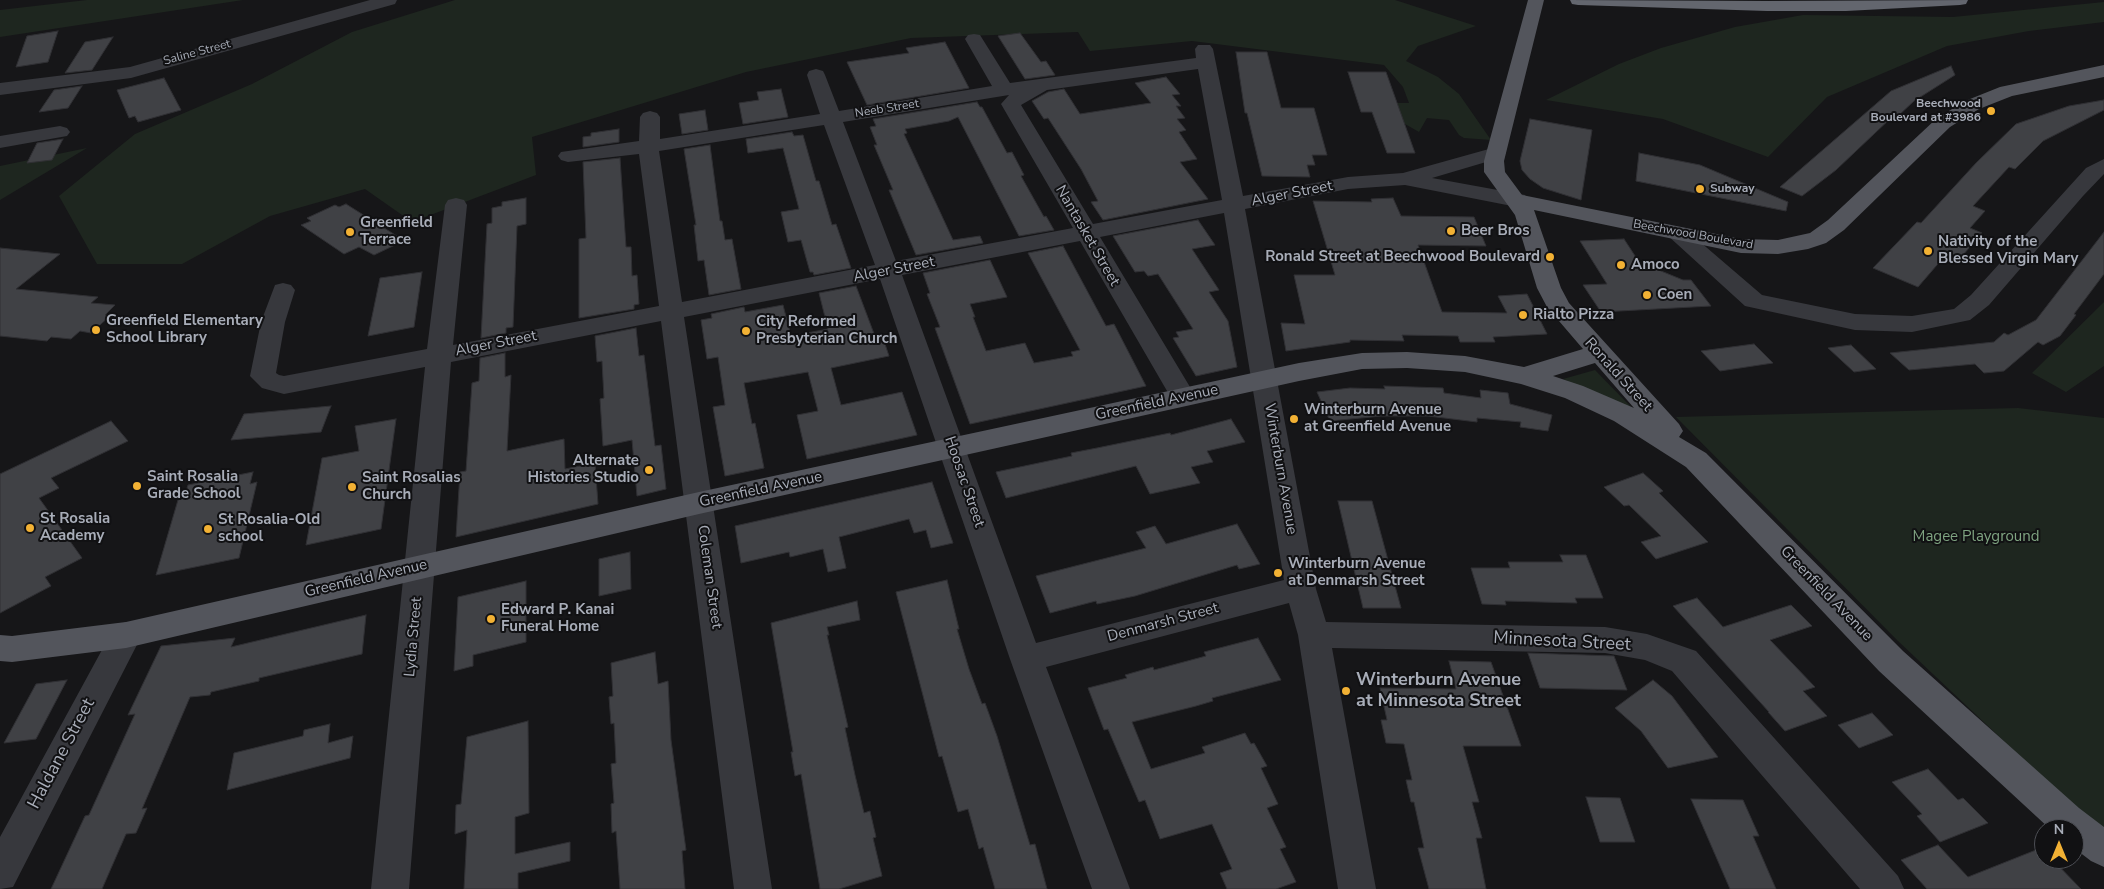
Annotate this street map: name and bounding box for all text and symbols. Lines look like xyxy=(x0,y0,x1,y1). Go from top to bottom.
street label: Saline Street xyxy=(162,37,232,69)
street label: Neeb Street xyxy=(854,97,920,121)
place label: Beechwood Boulevard at #3986 xyxy=(1870,97,1981,125)
marker: Beechwood Boulevard at #3986 xyxy=(1985,105,1997,117)
street label: Alger Street xyxy=(1250,177,1334,211)
street label: Nantasket Street xyxy=(1051,182,1123,290)
place label: Subway xyxy=(1710,182,1755,196)
marker: Subway xyxy=(1694,183,1706,195)
place label: Greenfield Terrace xyxy=(360,214,433,249)
street label: Beechwood Boulevard xyxy=(1632,217,1754,253)
place label: Beer Bros xyxy=(1461,222,1530,240)
marker: Beer Bros xyxy=(1445,225,1457,237)
marker: Greenfield Terrace xyxy=(344,226,356,238)
place label: Nativity of the Blessed Virgin Mary xyxy=(1938,233,2078,268)
marker: Nativity of the Blessed Virgin Mary xyxy=(1922,245,1934,257)
place label: Ronald Street at Beechwood Boulevard xyxy=(1265,248,1540,266)
marker: Ronald Street at Beechwood Boulevard xyxy=(1544,251,1556,263)
street label: Alger Street xyxy=(852,253,936,287)
place label: Amoco xyxy=(1631,256,1680,274)
marker: Amoco xyxy=(1615,259,1627,271)
place label: Coen xyxy=(1657,286,1692,304)
marker: Coen xyxy=(1641,289,1653,301)
place label: Rialto Pizza xyxy=(1533,306,1614,324)
marker: Rialto Pizza xyxy=(1517,309,1529,321)
place label: Greenfield Elementary School Library xyxy=(106,312,263,347)
place label: City Reformed Presbyterian Church xyxy=(756,313,898,348)
marker: Greenfield Elementary School Library xyxy=(90,324,102,336)
marker: City Reformed Presbyterian Church xyxy=(740,325,752,337)
street label: Alger Street xyxy=(454,327,538,361)
street label: Ronald Street xyxy=(1580,335,1656,415)
street label: Greenfield Avenue xyxy=(1094,381,1220,425)
place label: Winterburn Avenue at Greenfield Avenue xyxy=(1304,401,1451,436)
street label: Winterburn Avenue xyxy=(1260,402,1300,536)
marker: Winterburn Avenue at Greenfield Avenue xyxy=(1288,413,1300,425)
street label: Hoosac Street xyxy=(940,434,988,530)
place label: Alternate Histories Studio xyxy=(528,452,639,487)
marker: Alternate Histories Studio xyxy=(643,464,655,476)
place label: Saint Rosalia Grade School xyxy=(147,468,241,503)
street label: Greenfield Avenue xyxy=(698,468,824,512)
place label: Saint Rosalias Church xyxy=(362,469,460,504)
marker: Saint Rosalia Grade School xyxy=(131,480,143,492)
marker: Saint Rosalias Church xyxy=(346,481,358,493)
place label: St Rosalia Academy xyxy=(40,510,110,545)
place label: St Rosalia-Old school xyxy=(218,511,320,546)
marker: St Rosalia Academy xyxy=(24,522,36,534)
marker: St Rosalia-Old school xyxy=(202,523,214,535)
street label: Coleman Street xyxy=(693,524,725,630)
park label: Magee Playground xyxy=(1913,528,2039,546)
street label: Greenfield Avenue xyxy=(1776,543,1876,645)
place label: Winterburn Avenue at Denmarsh Street xyxy=(1288,555,1426,590)
street label: Greenfield Avenue xyxy=(303,556,429,602)
marker: Winterburn Avenue at Denmarsh Street xyxy=(1272,567,1284,579)
street label: Lydia Street xyxy=(402,596,426,678)
street label: Denmarsh Street xyxy=(1106,600,1220,646)
place label: Edward P. Kanai Funeral Home xyxy=(501,601,614,636)
marker: Edward P. Kanai Funeral Home xyxy=(485,613,497,625)
street label: Minnesota Street xyxy=(1493,628,1631,656)
place label: Winterburn Avenue at Minnesota Street xyxy=(1356,670,1521,712)
marker: Winterburn Avenue at Minnesota Street xyxy=(1340,685,1352,697)
street label: Haldane Street xyxy=(24,695,100,813)
north arrow xyxy=(2034,819,2084,869)
text: N xyxy=(2054,820,2064,839)

